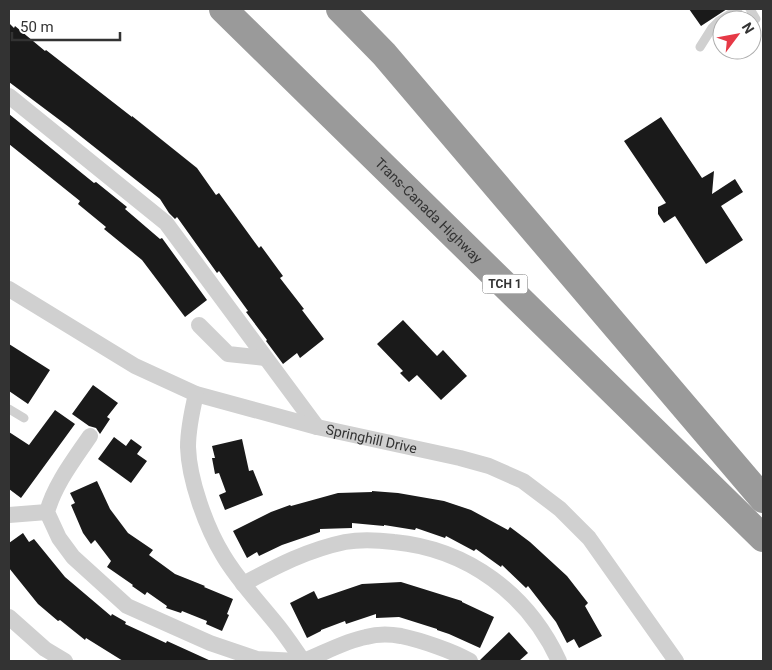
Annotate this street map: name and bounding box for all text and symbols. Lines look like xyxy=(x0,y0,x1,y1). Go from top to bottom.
scale bar xyxy=(12,10,120,42)
north arrow xyxy=(712,10,762,60)
text: 50 m xyxy=(20,18,54,36)
text: N xyxy=(739,20,757,37)
street label: Trans-Canada Highway xyxy=(372,155,486,267)
road number: TCH 1 xyxy=(482,274,528,294)
street label: Springhill Drive xyxy=(324,421,419,456)

